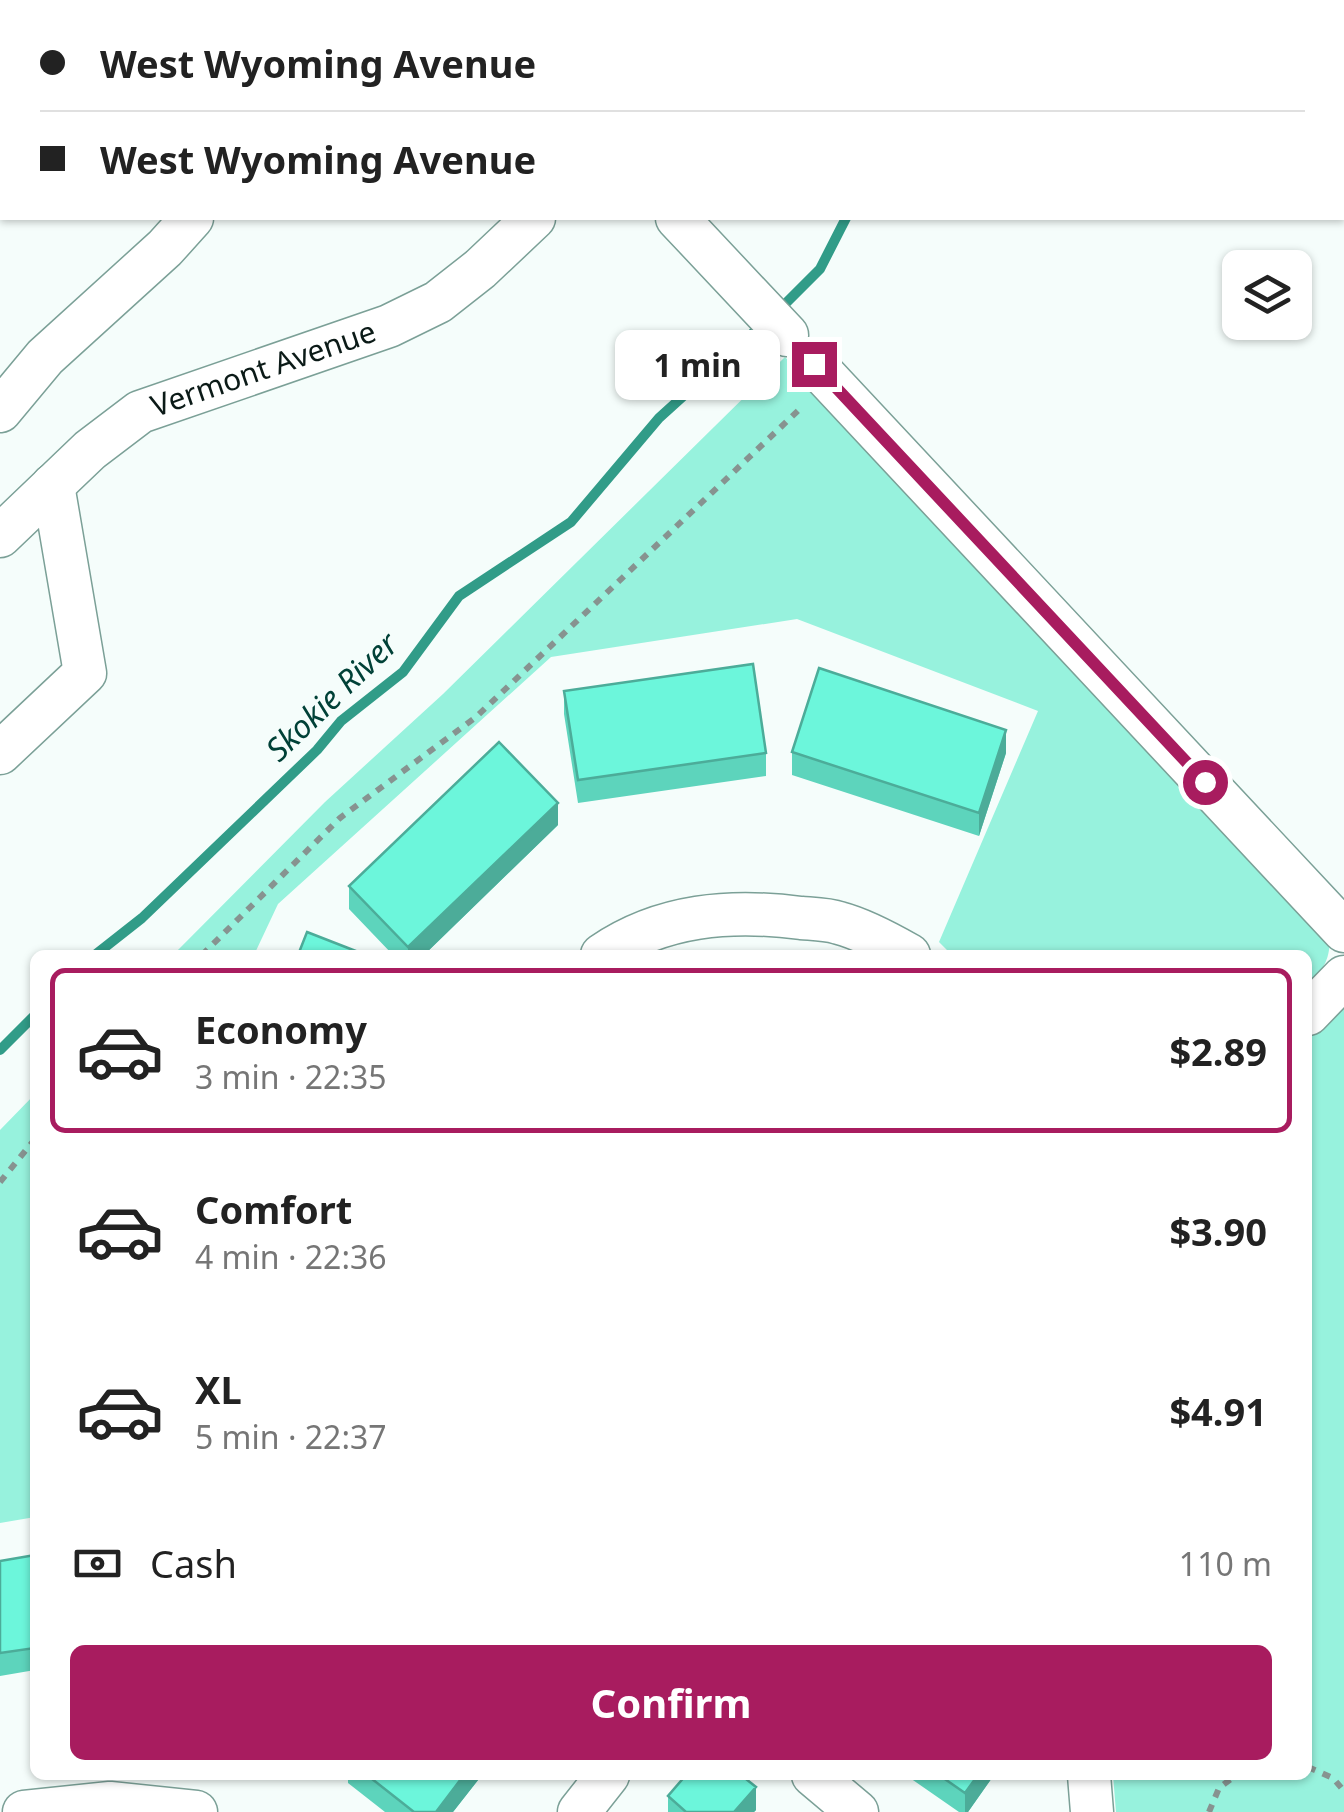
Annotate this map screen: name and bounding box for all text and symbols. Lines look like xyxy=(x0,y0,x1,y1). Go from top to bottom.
text: West Wyoming Avenue xyxy=(100,37,536,89)
text: West Wyoming Avenue xyxy=(100,133,536,185)
map controls xyxy=(1222,250,1312,340)
button: layers xyxy=(1222,250,1312,340)
street label: Vermont Avenue xyxy=(145,310,381,426)
callout: 1 min xyxy=(614,329,779,399)
route end xyxy=(792,342,837,387)
text: 1 min xyxy=(653,343,742,386)
water label: Skokie River xyxy=(256,621,407,770)
route start xyxy=(1183,760,1228,805)
text: Economy xyxy=(195,1003,367,1055)
icon: car xyxy=(75,1006,165,1096)
text: $2.89 xyxy=(1169,1025,1267,1077)
text: 3 min · 22:35 xyxy=(195,1055,387,1098)
text: Comfort xyxy=(195,1183,352,1235)
icon: car xyxy=(75,1186,165,1276)
text: $3.90 xyxy=(1169,1205,1267,1257)
text: 4 min · 22:36 xyxy=(195,1235,387,1278)
text: XL xyxy=(195,1363,242,1415)
icon: car xyxy=(75,1366,165,1456)
text: $4.91 xyxy=(1169,1385,1267,1437)
text: 5 min · 22:37 xyxy=(195,1415,387,1458)
icon: cash xyxy=(70,1536,125,1591)
text: Cash xyxy=(150,1537,237,1589)
text: 110 m xyxy=(1179,1542,1272,1585)
button: Confirm xyxy=(70,1645,1272,1760)

